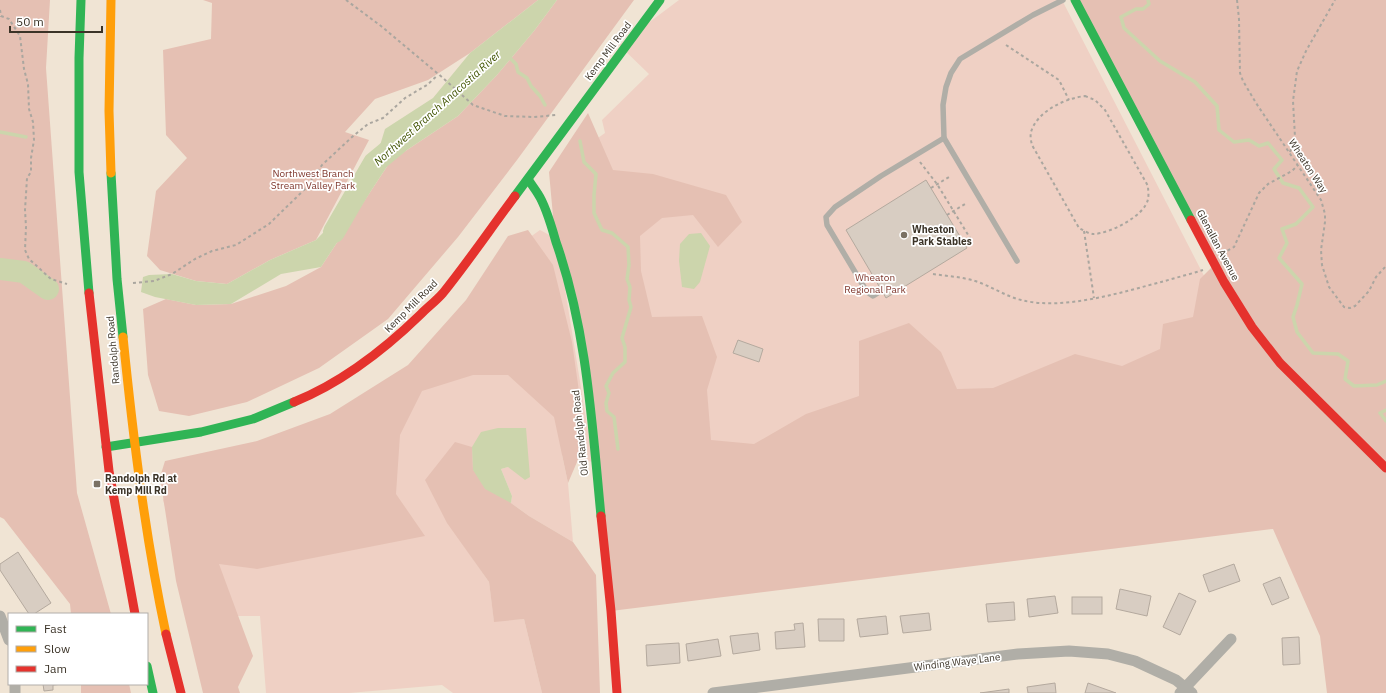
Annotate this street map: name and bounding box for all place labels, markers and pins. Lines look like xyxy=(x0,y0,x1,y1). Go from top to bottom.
place label: Wheaton Park Stables xyxy=(912,223,972,248)
marker: Wheaton Park Stables xyxy=(899,230,909,240)
place label: Randolph Rd at Kemp Mill Rd xyxy=(105,472,177,497)
marker: Randolph Rd at Kemp Mill Rd xyxy=(92,479,102,489)

